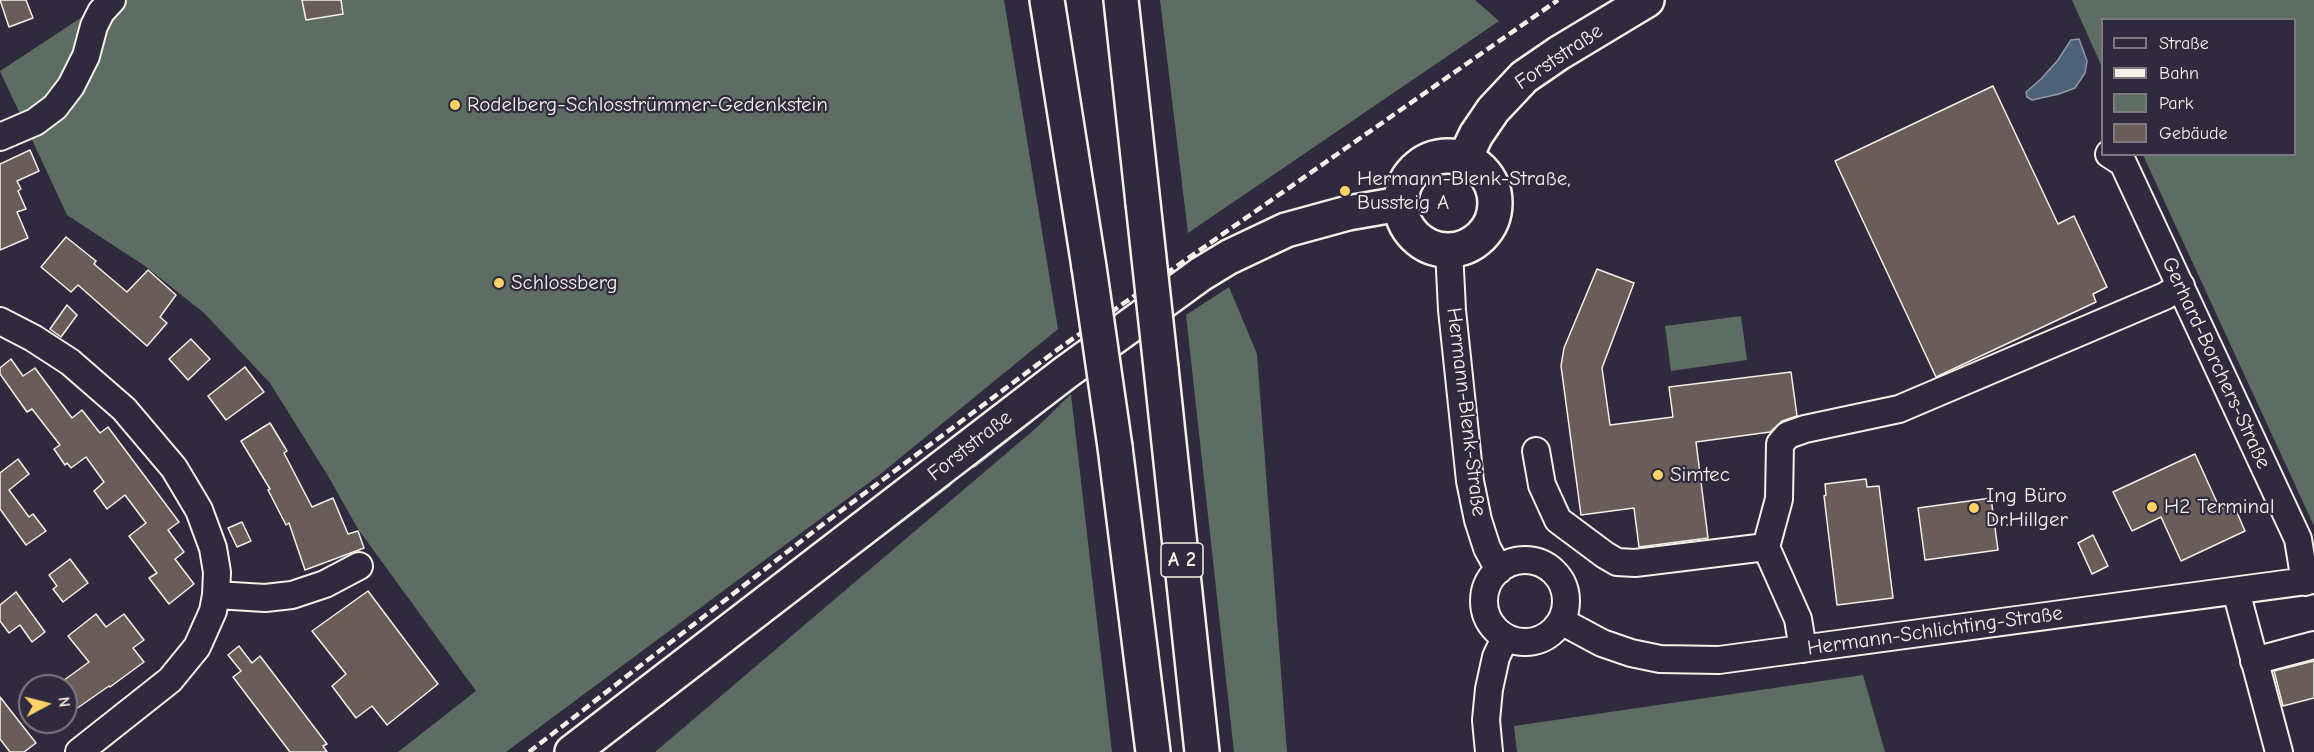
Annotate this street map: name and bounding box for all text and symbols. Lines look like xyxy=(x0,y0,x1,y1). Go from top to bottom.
legend xyxy=(2101,18,2296,156)
street label: Forststraße xyxy=(1510,19,1608,95)
text: Straße xyxy=(2159,33,2209,54)
text: Bahn xyxy=(2159,63,2199,84)
place label: Rodelberg-Schlosstrümmer-Gedenkstein xyxy=(467,92,828,118)
text: Park xyxy=(2159,93,2193,114)
marker: Rodelberg-Schlosstrümmer-Gedenkstein xyxy=(448,98,462,112)
text: Gebäude xyxy=(2159,123,2228,144)
place label: Hermann-Blenk-Straße, Bussteig A xyxy=(1357,166,1571,216)
marker: Hermann-Blenk-Straße, Bussteig A xyxy=(1338,184,1352,198)
street label: Gerhard-Borchers-Straße xyxy=(2156,253,2276,473)
place label: Schlossberg xyxy=(511,270,618,296)
marker: Schlossberg xyxy=(492,276,506,290)
street label: Hermann-Blenk-Straße xyxy=(1441,306,1491,518)
street label: Forststraße xyxy=(923,405,1017,487)
place label: Simtec xyxy=(1670,462,1730,488)
marker: Simtec xyxy=(1651,468,1665,482)
place label: Ing Büro Dr.Hillger xyxy=(1986,483,2068,533)
place label: H2 Terminal xyxy=(2164,494,2275,520)
marker: H2 Terminal xyxy=(2145,500,2159,514)
marker: Ing Büro Dr.Hillger xyxy=(1967,501,1981,515)
road number: A 2 xyxy=(1161,543,1203,577)
street label: Hermann-Schlichting-Straße xyxy=(1806,601,2064,661)
north arrow xyxy=(18,674,78,734)
text: N xyxy=(54,696,73,708)

